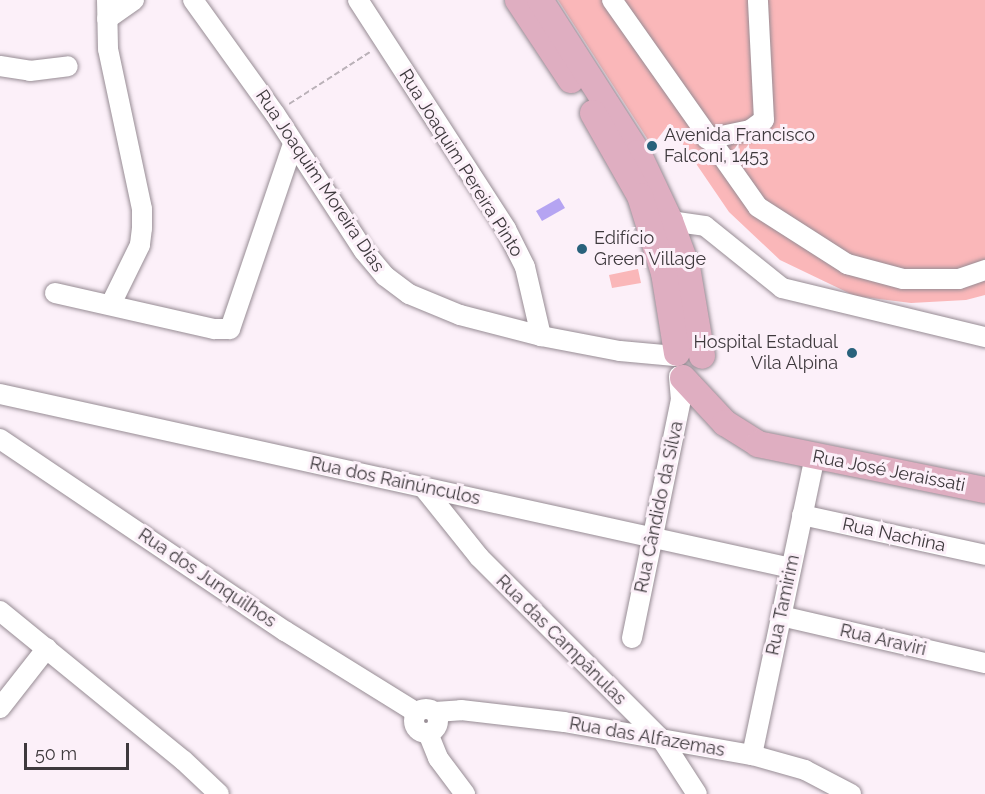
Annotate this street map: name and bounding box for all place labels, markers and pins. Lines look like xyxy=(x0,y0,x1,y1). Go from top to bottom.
place label: Avenida Francisco Falconi, 1453 xyxy=(664,125,815,168)
marker: Avenida Francisco Falconi, 1453 xyxy=(645,139,659,153)
place label: Edifício Green Village xyxy=(594,228,707,270)
marker: Edifício Green Village xyxy=(575,242,589,256)
place label: Hospital Estadual Vila Alpina xyxy=(693,332,838,374)
marker: Hospital Estadual Vila Alpina xyxy=(843,344,861,362)

